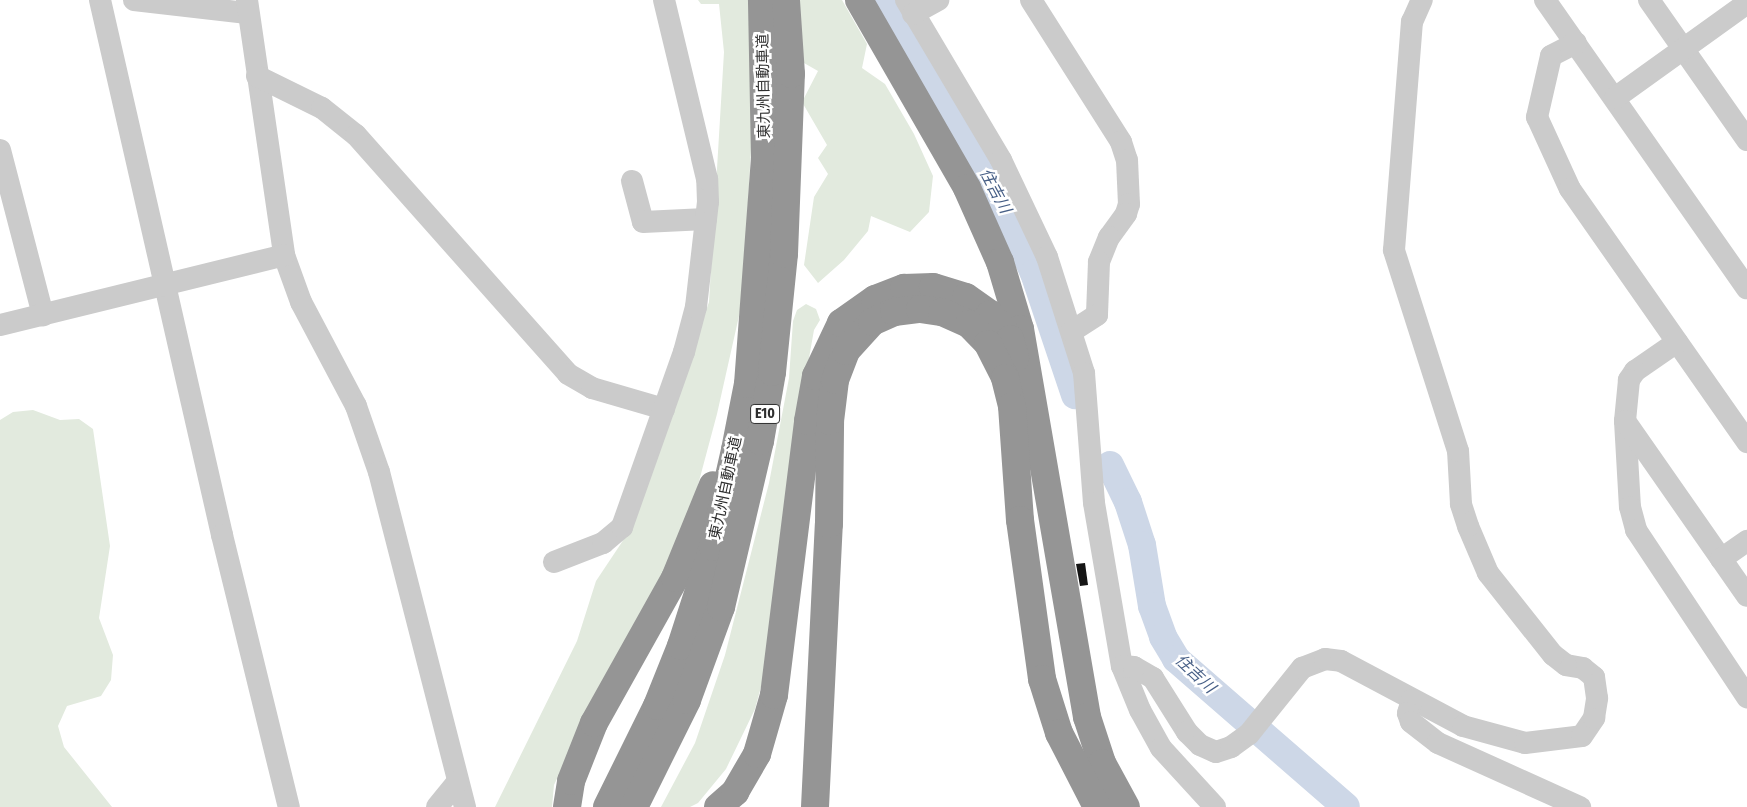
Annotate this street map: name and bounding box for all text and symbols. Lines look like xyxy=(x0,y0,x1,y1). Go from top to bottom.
street label: 東九州自動車道 xyxy=(754,33,774,139)
water label: 住吉川 xyxy=(975,165,1015,217)
road number: E10 xyxy=(750,402,780,426)
street label: 東九州自動車道 xyxy=(706,435,746,541)
water label: 住吉川 xyxy=(1171,651,1219,697)

